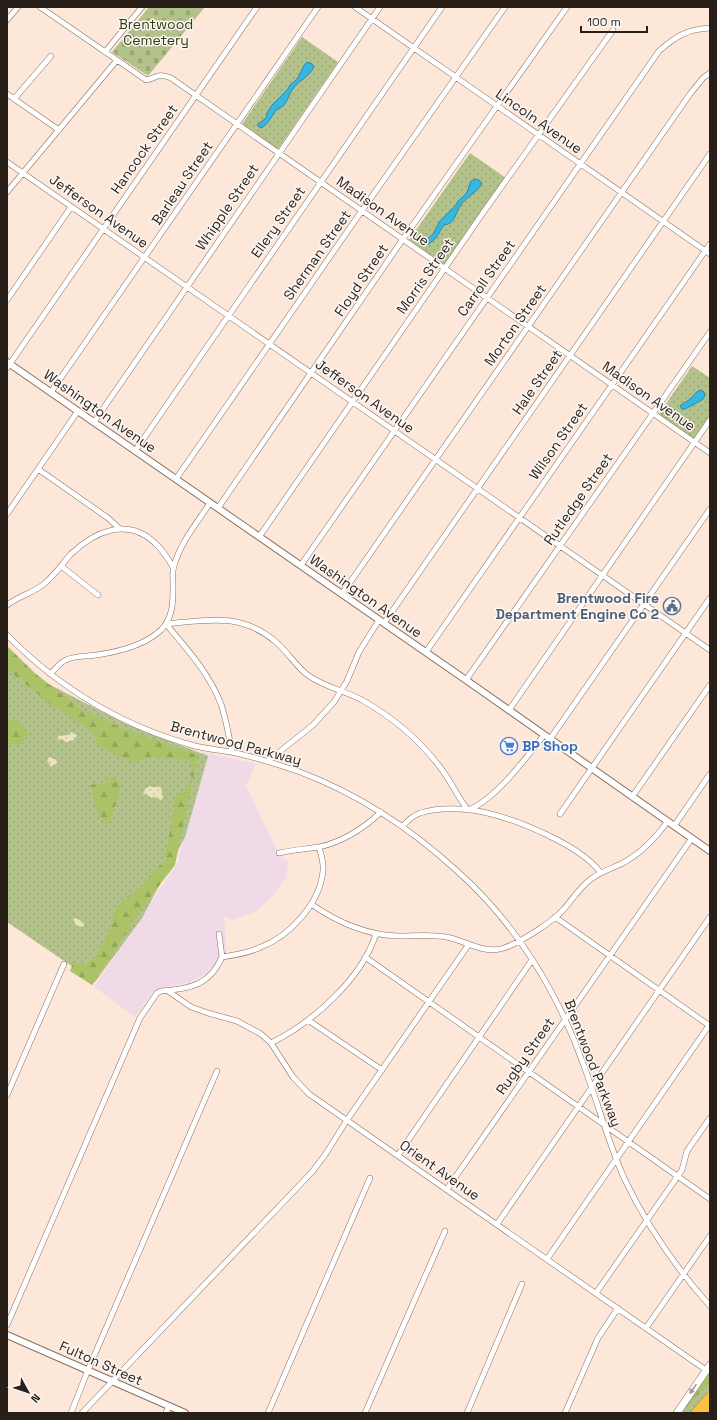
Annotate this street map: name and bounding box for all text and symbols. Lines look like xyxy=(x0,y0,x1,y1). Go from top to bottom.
scale bar xyxy=(581,8,647,34)
text: 100 m xyxy=(587,14,621,30)
park label: Brentwood Cemetery xyxy=(119,15,193,49)
street label: Lincoln Avenue xyxy=(492,85,586,157)
street label: Hancock Street xyxy=(106,101,182,197)
street label: Barleau Street xyxy=(147,138,217,228)
street label: Whipple Street xyxy=(191,160,263,254)
street label: Jefferson Avenue xyxy=(46,170,152,252)
street label: Madison Avenue xyxy=(333,172,433,250)
street label: Ellery Street xyxy=(247,183,309,261)
street label: Sherman Street xyxy=(279,207,355,303)
street label: Morris Street xyxy=(392,235,458,317)
street label: Carroll Street xyxy=(453,236,519,320)
street label: Floyd Street xyxy=(330,240,392,320)
street label: Morton Street xyxy=(480,281,550,369)
street label: Hale Street xyxy=(508,346,566,418)
street label: Jefferson Avenue xyxy=(312,355,418,437)
street label: Madison Avenue xyxy=(599,357,699,435)
street label: Washington Avenue xyxy=(40,365,160,457)
street label: Wilson Street xyxy=(525,399,591,483)
street label: Rutledge Street xyxy=(540,450,616,548)
street label: Washington Avenue xyxy=(306,550,426,642)
place label: Brentwood Fire Department Engine Co 2 xyxy=(495,589,659,623)
public building icon: Brentwood Fire Department Engine Co 2 xyxy=(662,596,682,616)
street label: Brentwood Parkway xyxy=(168,717,304,769)
supermarket icon: BP Shop xyxy=(499,736,519,756)
place label: BP Shop xyxy=(522,737,578,755)
street label: Brentwood Parkway xyxy=(560,997,626,1129)
street label: Rugby Street xyxy=(492,1014,558,1098)
street label: Orient Avenue xyxy=(396,1136,484,1204)
street label: Fulton Street xyxy=(57,1337,145,1389)
north arrow xyxy=(8,1372,48,1412)
one-way arrow xyxy=(689,1384,697,1394)
text: N xyxy=(28,1391,43,1406)

